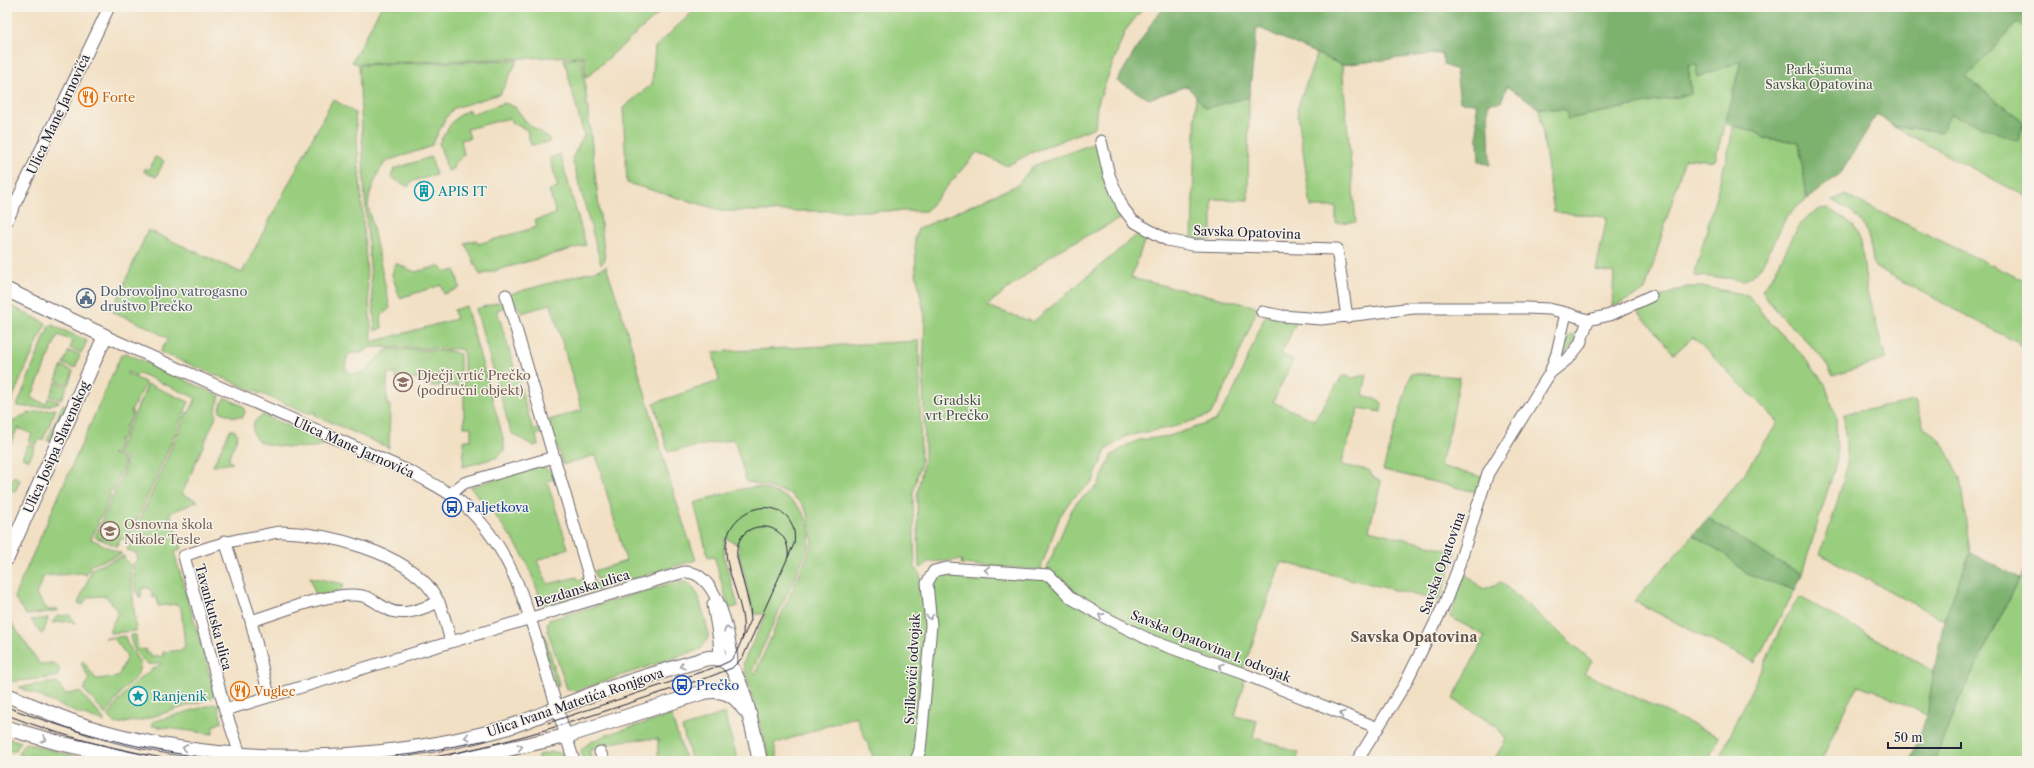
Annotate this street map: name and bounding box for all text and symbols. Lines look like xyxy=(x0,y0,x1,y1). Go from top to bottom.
street label: Ulica Mane Jarnovića xyxy=(23,51,93,177)
park label: Park-šuma Savska Opatovina xyxy=(1765,61,1873,92)
restaurant icon: Forte xyxy=(77,86,99,108)
place label: Forte xyxy=(102,89,135,105)
building icon: APIS IT xyxy=(413,180,435,202)
place label: APIS IT xyxy=(437,183,487,199)
street label: Savska Opatovina xyxy=(1193,222,1301,242)
place label: Dobrovoljno vatrogasno društvo Prečko xyxy=(100,283,247,314)
public building icon: Dobrovoljno vatrogasno društvo Prečko xyxy=(75,287,97,309)
place label: Dječji vrtić Prečko (područni objekt) xyxy=(417,367,531,398)
school or university icon: Dječji vrtić Prečko (područni objekt) xyxy=(392,371,414,393)
street label: Ulica Josipa Slavenskog xyxy=(20,378,92,515)
park label: Gradski vrt Prečko xyxy=(924,392,989,423)
street label: Ulica Mane Jarnovića xyxy=(291,413,417,481)
bus stop icon: Paljetkova xyxy=(441,496,463,518)
place label: Paljetkova xyxy=(466,499,529,515)
street label: Savska Opatovina xyxy=(1416,509,1468,616)
place label: Osnovna škola Nikole Tesle xyxy=(124,516,213,547)
school or university icon: Osnovna škola Nikole Tesle xyxy=(99,520,121,542)
street label: Tavankutska ulica xyxy=(192,562,236,672)
one-way arrow xyxy=(983,565,990,574)
street label: Bezdanska ulica xyxy=(533,566,632,610)
street label: Savska Opatovina I. odvojak xyxy=(1129,606,1294,686)
street label: Svilkovići odvojak xyxy=(901,613,923,725)
one-way arrow xyxy=(1098,613,1105,621)
one-way arrow xyxy=(925,614,934,620)
one-way arrow xyxy=(723,626,732,633)
district label: Savska Opatovina xyxy=(1350,628,1478,646)
one-way arrow xyxy=(678,661,685,670)
one-way arrow xyxy=(1218,662,1225,670)
street label: Ulica Ivana Matetića Ronjgova xyxy=(485,664,666,740)
bus stop icon: Prečko xyxy=(671,674,693,696)
place label: Prečko xyxy=(696,677,739,693)
restaurant icon: Vuglec xyxy=(229,680,251,702)
place label: Vuglec xyxy=(253,683,296,699)
place icon: Ranjenik xyxy=(127,685,149,707)
place label: Ranjenik xyxy=(152,688,208,704)
one-way arrow xyxy=(1339,710,1346,718)
scale bar xyxy=(1888,724,1961,750)
text: 50 m xyxy=(1894,730,1923,745)
one-way arrow xyxy=(464,732,470,740)
one-way arrow xyxy=(41,735,47,743)
one-way arrow xyxy=(516,743,523,752)
one-way arrow xyxy=(182,744,188,753)

